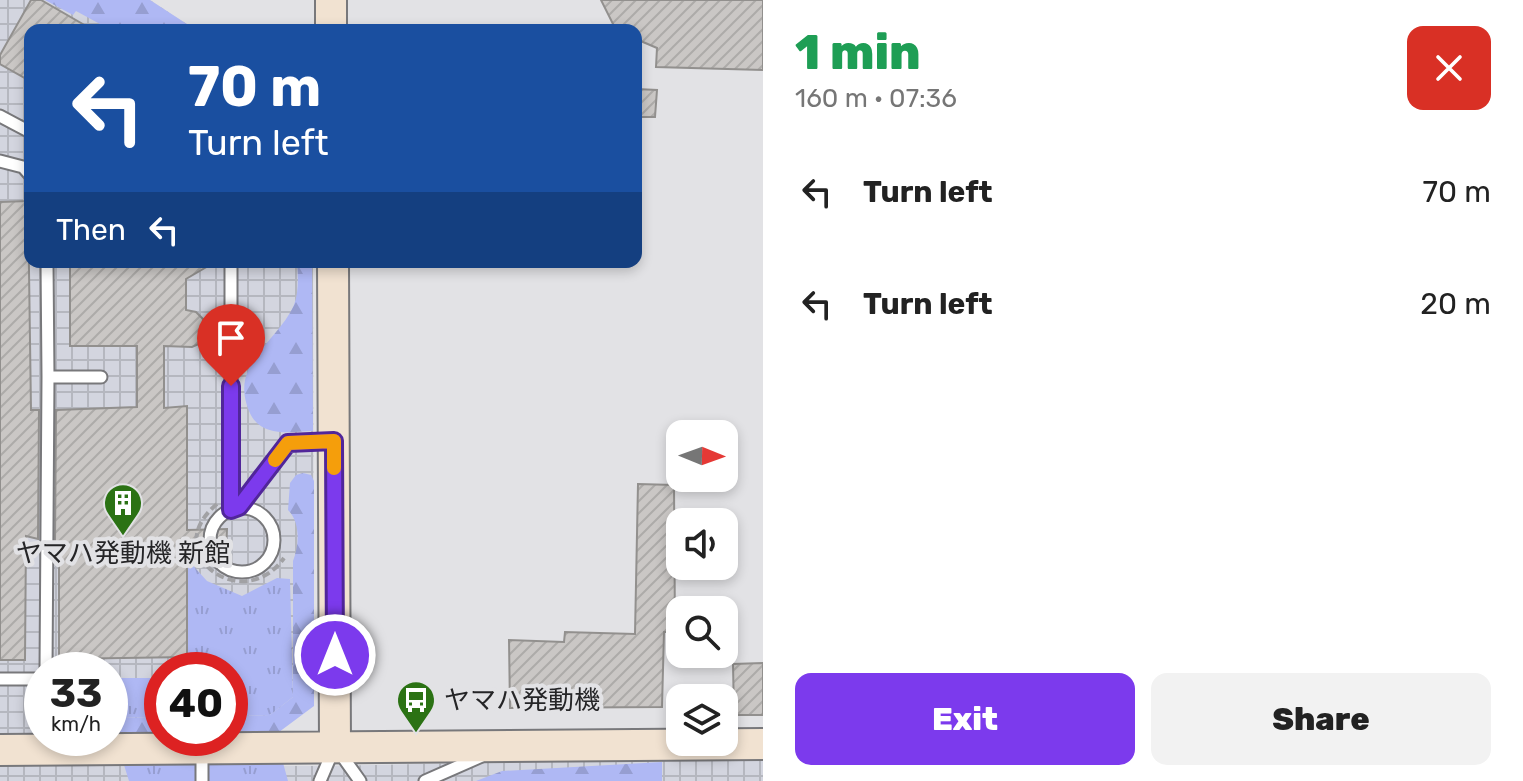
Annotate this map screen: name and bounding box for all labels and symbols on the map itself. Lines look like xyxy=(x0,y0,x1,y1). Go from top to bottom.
pin xyxy=(197,304,265,386)
north arrow xyxy=(666,420,738,492)
building icon: ヤマハ発動機 新館 xyxy=(102,482,144,537)
place label: ヤマハ発動機 新館 xyxy=(16,538,230,569)
position arrow xyxy=(293,613,377,697)
speed limit sign: 40 xyxy=(144,652,248,756)
bus stop icon: ヤマハ発動機 xyxy=(395,679,437,734)
place label: ヤマハ発動機 xyxy=(444,685,600,716)

